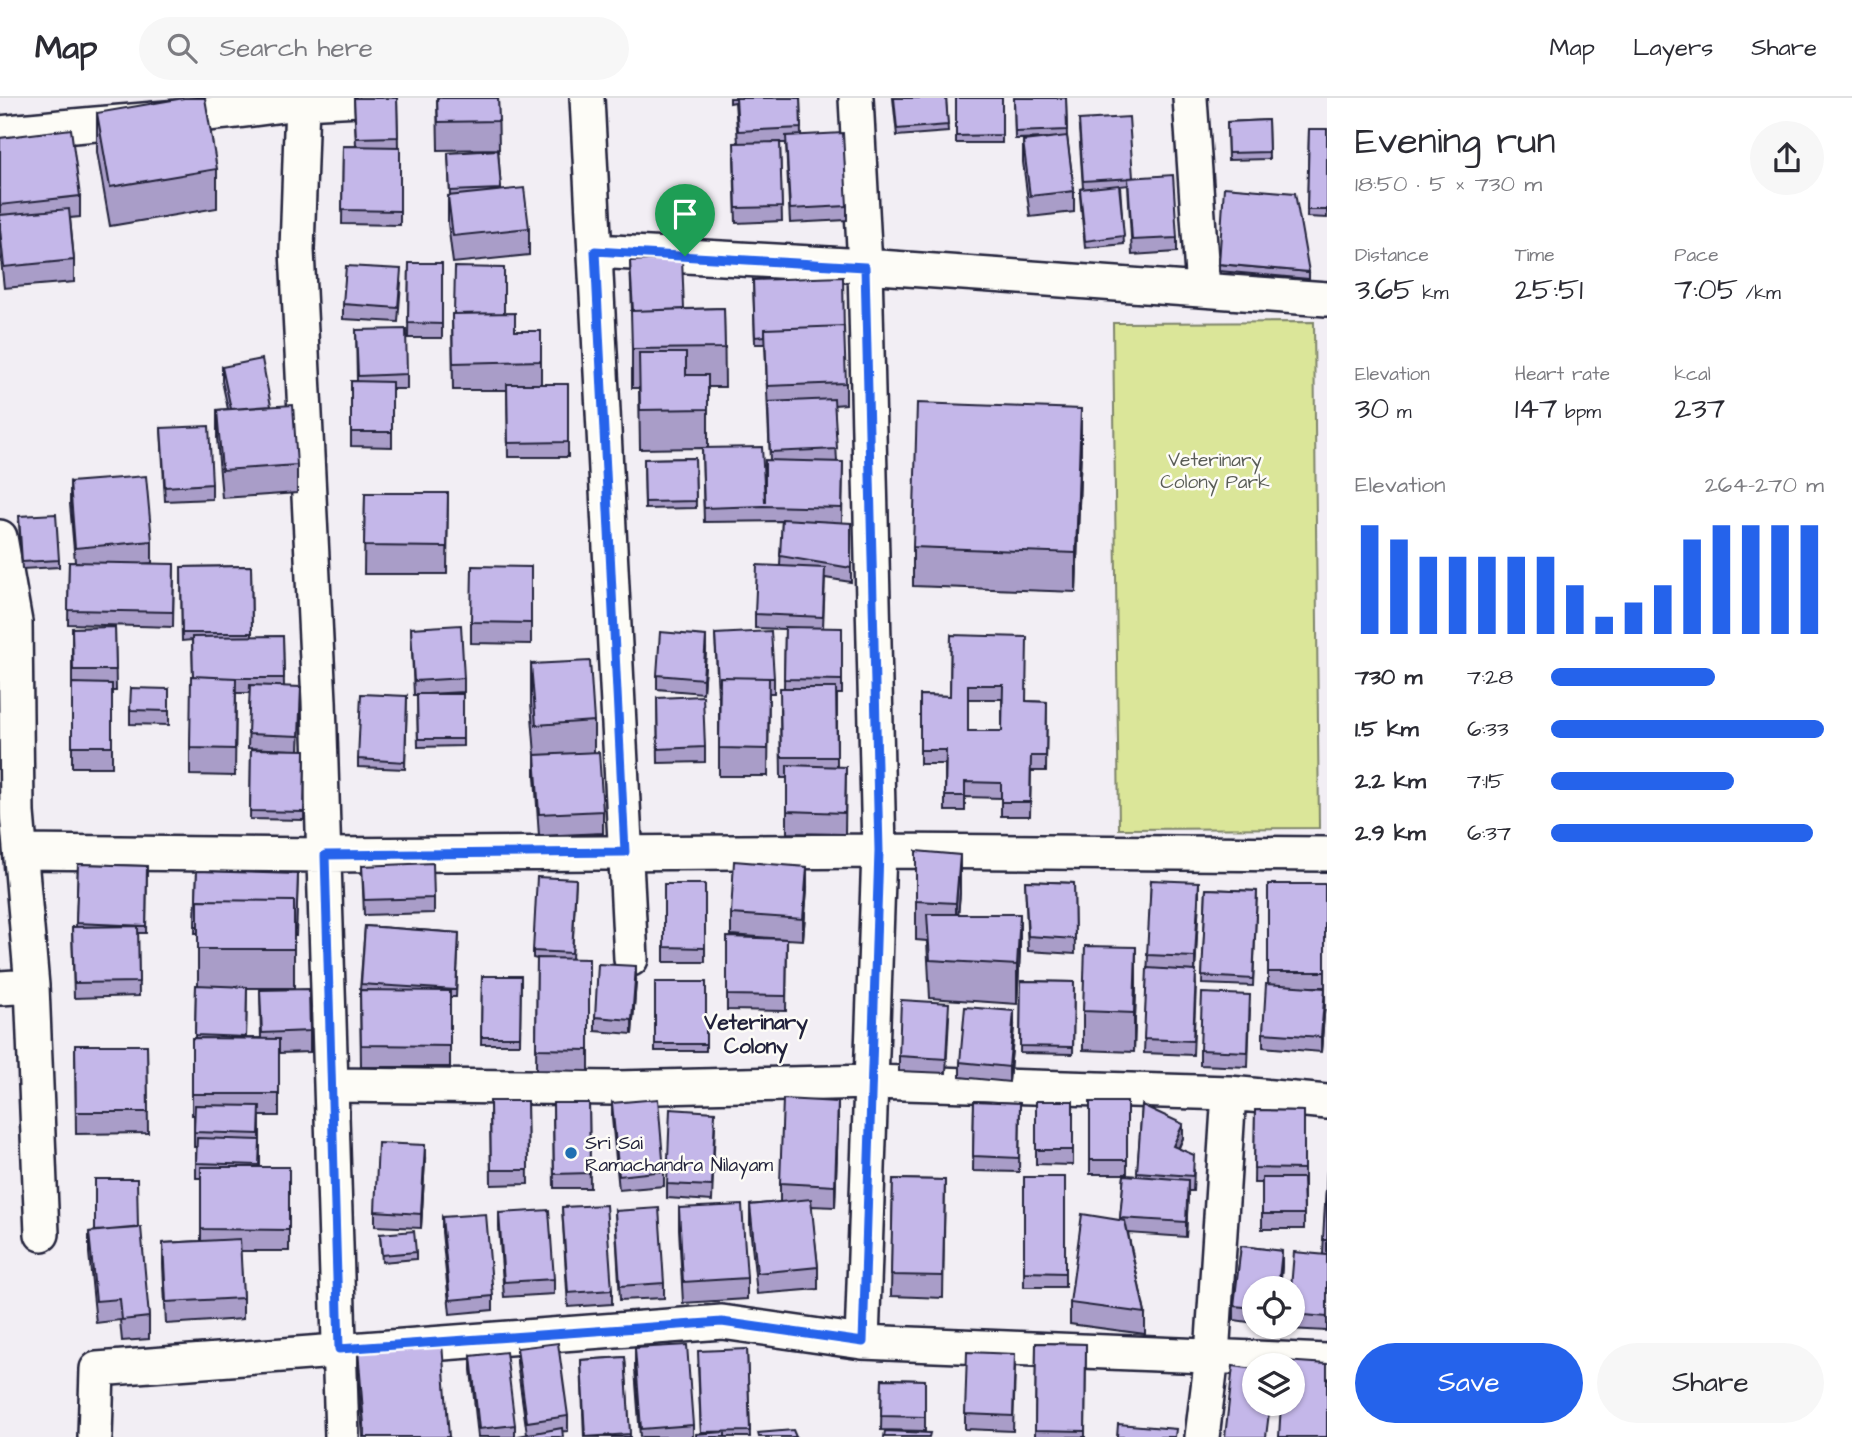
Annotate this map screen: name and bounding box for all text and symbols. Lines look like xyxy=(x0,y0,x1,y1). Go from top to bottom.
search box xyxy=(139,17,629,80)
text: Map xyxy=(35,25,97,71)
icon: search xyxy=(163,29,201,67)
text: Search here xyxy=(219,30,373,66)
text: Map xyxy=(1550,31,1595,65)
text: Layers xyxy=(1633,31,1713,65)
text: Share xyxy=(1751,31,1817,65)
text: Evening run xyxy=(1355,116,1556,168)
button: share xyxy=(1750,121,1824,195)
text: 18:50 · 5 × 730 m xyxy=(1355,168,1542,200)
pin xyxy=(655,184,715,256)
icon: arrive xyxy=(666,195,704,233)
text: Distance xyxy=(1355,242,1429,269)
text: Time xyxy=(1515,242,1554,269)
text: Pace xyxy=(1674,242,1718,269)
text: 3.65 xyxy=(1355,269,1415,311)
text: 25:51 xyxy=(1515,269,1583,311)
text: 7:05 xyxy=(1674,269,1738,311)
text: km xyxy=(1415,280,1449,307)
text: /km xyxy=(1738,280,1781,307)
text: Elevation xyxy=(1355,361,1430,388)
text: Heart rate xyxy=(1515,361,1610,388)
text: kcal xyxy=(1674,361,1711,388)
text: 30 xyxy=(1355,388,1389,430)
text: 147 xyxy=(1515,388,1557,430)
text: 237 xyxy=(1674,388,1725,430)
text: m xyxy=(1389,399,1412,426)
text: bpm xyxy=(1557,399,1601,426)
park label: Veterinary Colony Park xyxy=(1160,447,1270,497)
text: Elevation xyxy=(1355,469,1446,501)
text: 264–270 m xyxy=(1705,469,1824,501)
text: 730 m xyxy=(1355,661,1422,693)
text: 7:28 xyxy=(1467,661,1513,693)
text: 1.5 km xyxy=(1355,713,1419,745)
text: 6:33 xyxy=(1467,713,1509,745)
text: 2.2 km xyxy=(1355,765,1426,797)
text: 7:15 xyxy=(1467,765,1504,797)
text: 2.9 km xyxy=(1355,817,1426,849)
text: 6:37 xyxy=(1467,817,1511,849)
district label: Veterinary Colony xyxy=(703,1008,808,1064)
place label: Sri Sai Ramachandra Nilayam xyxy=(585,1130,773,1180)
marker: Sri Sai Ramachandra Nilayam xyxy=(563,1145,579,1161)
map controls xyxy=(1242,1276,1305,1416)
button: locate xyxy=(1242,1276,1305,1339)
button: Save xyxy=(1355,1343,1583,1423)
button: Share xyxy=(1597,1343,1824,1423)
button: layers xyxy=(1242,1353,1305,1416)

